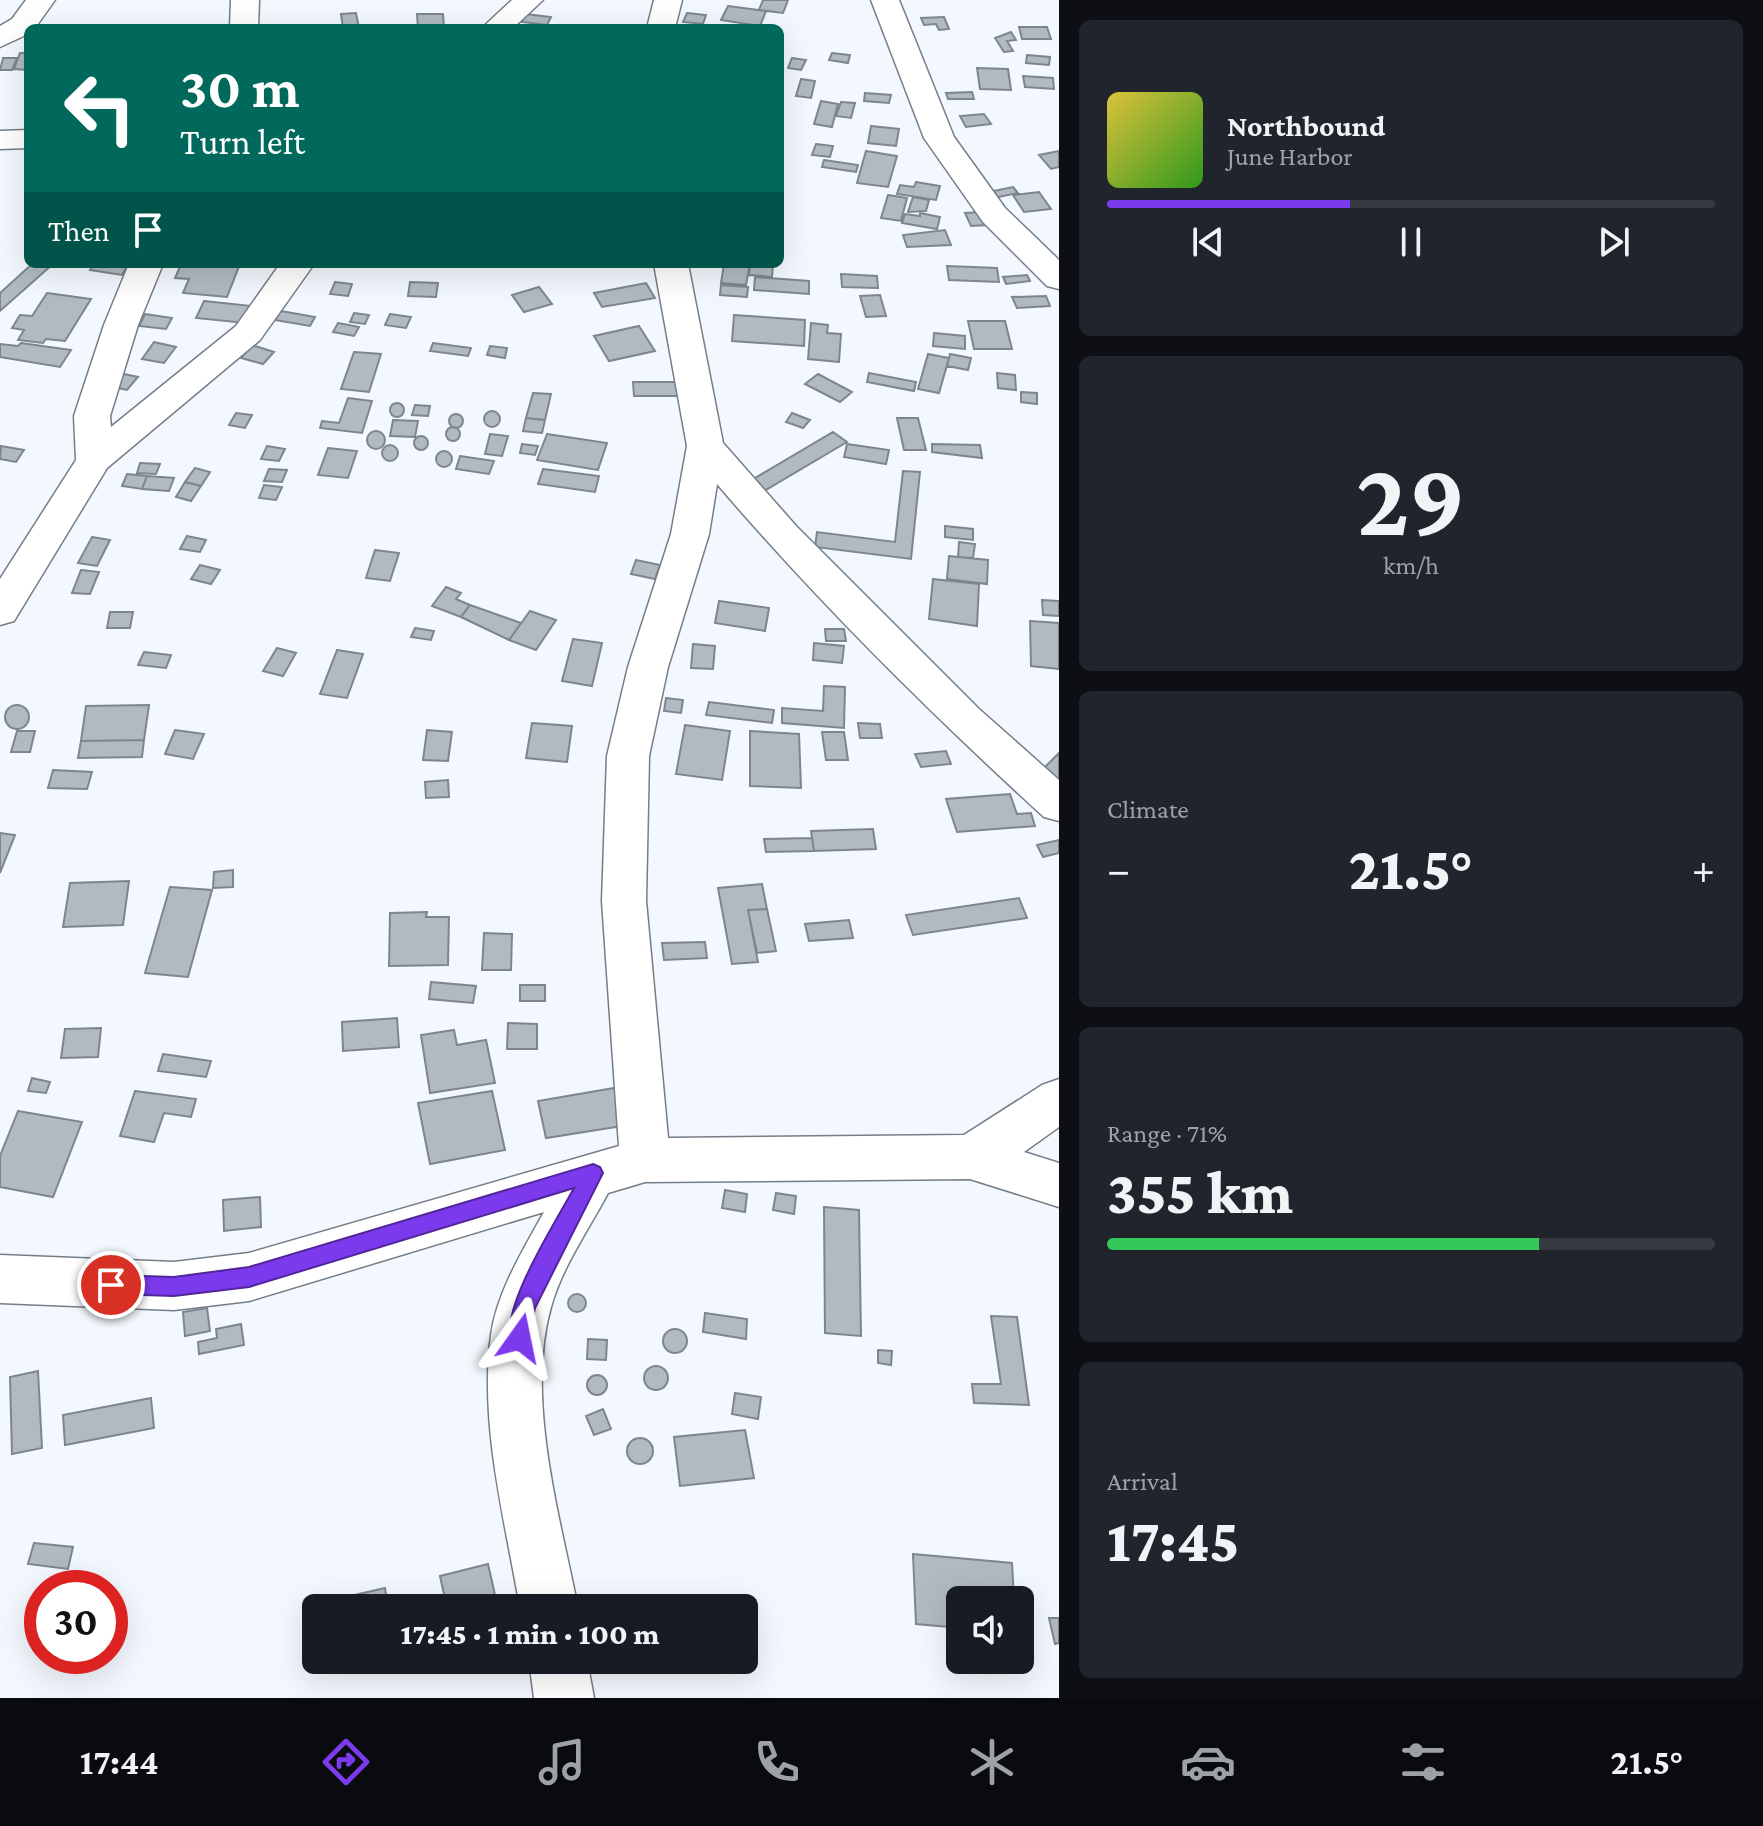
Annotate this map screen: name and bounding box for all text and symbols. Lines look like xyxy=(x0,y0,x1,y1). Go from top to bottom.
icon: left xyxy=(48,56,152,160)
text: 30 m xyxy=(180,57,300,119)
text: Northbound xyxy=(1227,109,1385,142)
text: Turn left xyxy=(180,122,305,162)
text: June Harbor xyxy=(1227,142,1353,171)
icon: arrive xyxy=(126,208,170,252)
text: Then xyxy=(48,214,110,247)
icon: previous xyxy=(1186,220,1230,264)
icon: pause xyxy=(1389,220,1433,264)
icon: next xyxy=(1592,220,1636,264)
text: 29 xyxy=(1356,441,1466,556)
text: km/h xyxy=(1383,551,1439,580)
text: Climate xyxy=(1107,795,1189,824)
text: 21.5° xyxy=(1348,835,1474,902)
text: − xyxy=(1107,845,1130,893)
text: + xyxy=(1692,845,1715,893)
text: Range · 71% xyxy=(1107,1119,1227,1148)
text: 355 km xyxy=(1107,1159,1293,1226)
pin xyxy=(77,1251,145,1319)
icon: arrive xyxy=(89,1263,133,1307)
position arrow xyxy=(478,1296,562,1380)
text: Arrival xyxy=(1107,1467,1178,1496)
text: 17:45 xyxy=(1107,1507,1239,1574)
speed limit sign: 30 xyxy=(24,1570,128,1674)
map controls xyxy=(946,1586,1034,1674)
button: sound xyxy=(946,1586,1034,1674)
text: 17:45 · 1 min · 100 m xyxy=(401,1617,659,1650)
icon: directions xyxy=(318,1734,374,1790)
icon: music xyxy=(534,1734,590,1790)
icon: phone xyxy=(749,1734,805,1790)
icon: climate xyxy=(964,1734,1020,1790)
icon: car xyxy=(1180,1734,1236,1790)
icon: filters xyxy=(1395,1734,1451,1790)
text: 17:44 xyxy=(80,1742,159,1782)
text: 21.5° xyxy=(1611,1742,1683,1782)

